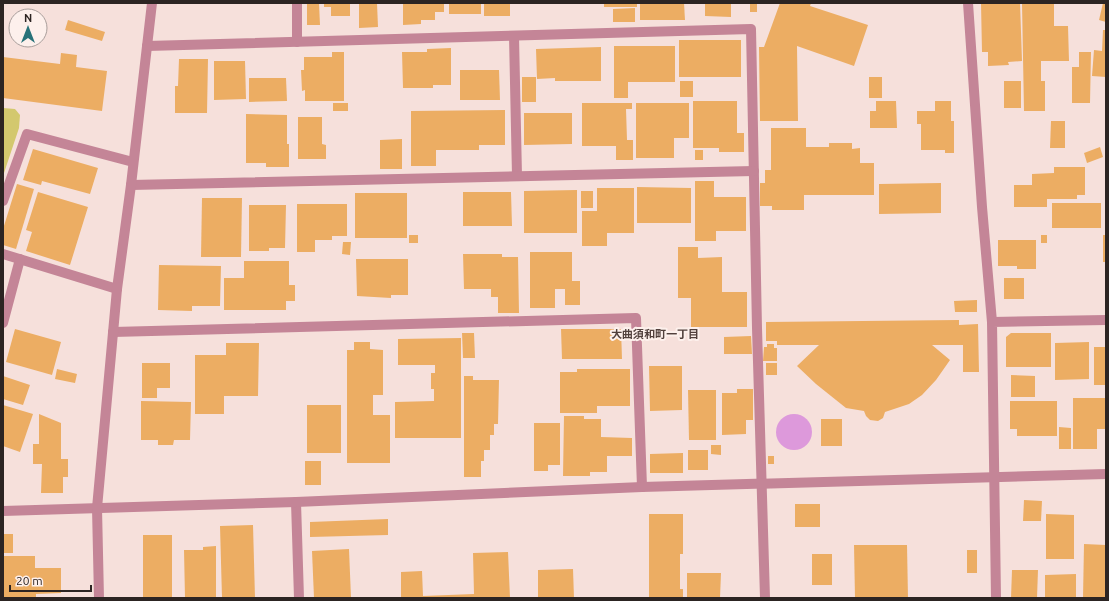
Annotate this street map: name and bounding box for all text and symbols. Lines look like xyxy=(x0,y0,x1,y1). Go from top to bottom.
north arrow xyxy=(8,8,48,48)
text: N xyxy=(24,12,32,24)
district label: 大曲須和町一丁目 xyxy=(611,328,699,340)
scale bar xyxy=(10,567,91,593)
text: 20 m xyxy=(16,574,43,587)

